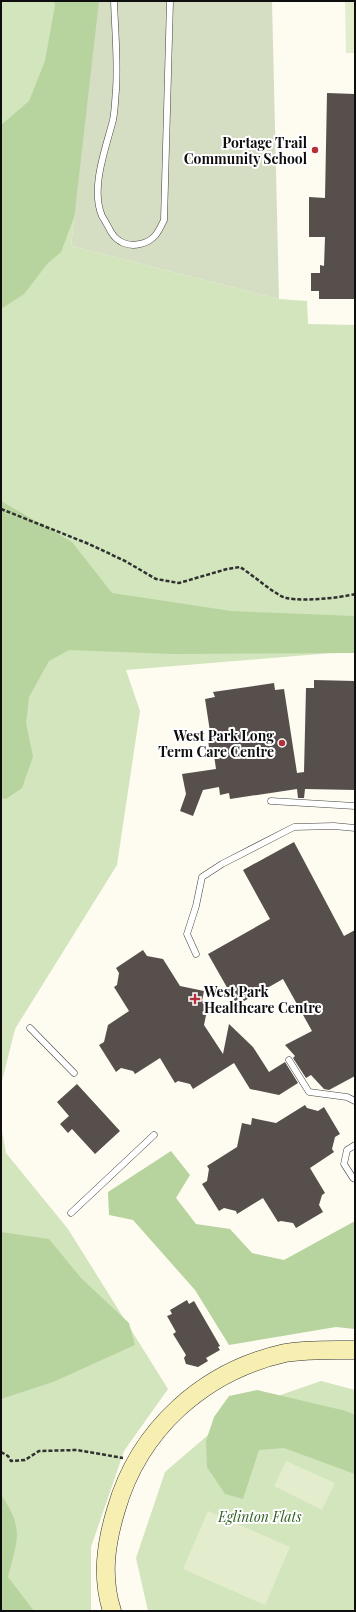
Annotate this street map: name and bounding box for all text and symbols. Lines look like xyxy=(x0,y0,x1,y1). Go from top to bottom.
place label: Portage Trail Community School xyxy=(184,133,308,168)
marker: Portage Trail Community School xyxy=(310,145,320,155)
place label: West Park Long Term Care Centre xyxy=(158,726,274,761)
marker: West Park Long Term Care Centre xyxy=(277,738,287,748)
place label: West Park Healthcare Centre xyxy=(203,982,322,1017)
marker: West Park Healthcare Centre xyxy=(189,993,201,1005)
park label: Eglinton Flats xyxy=(217,1507,302,1526)

